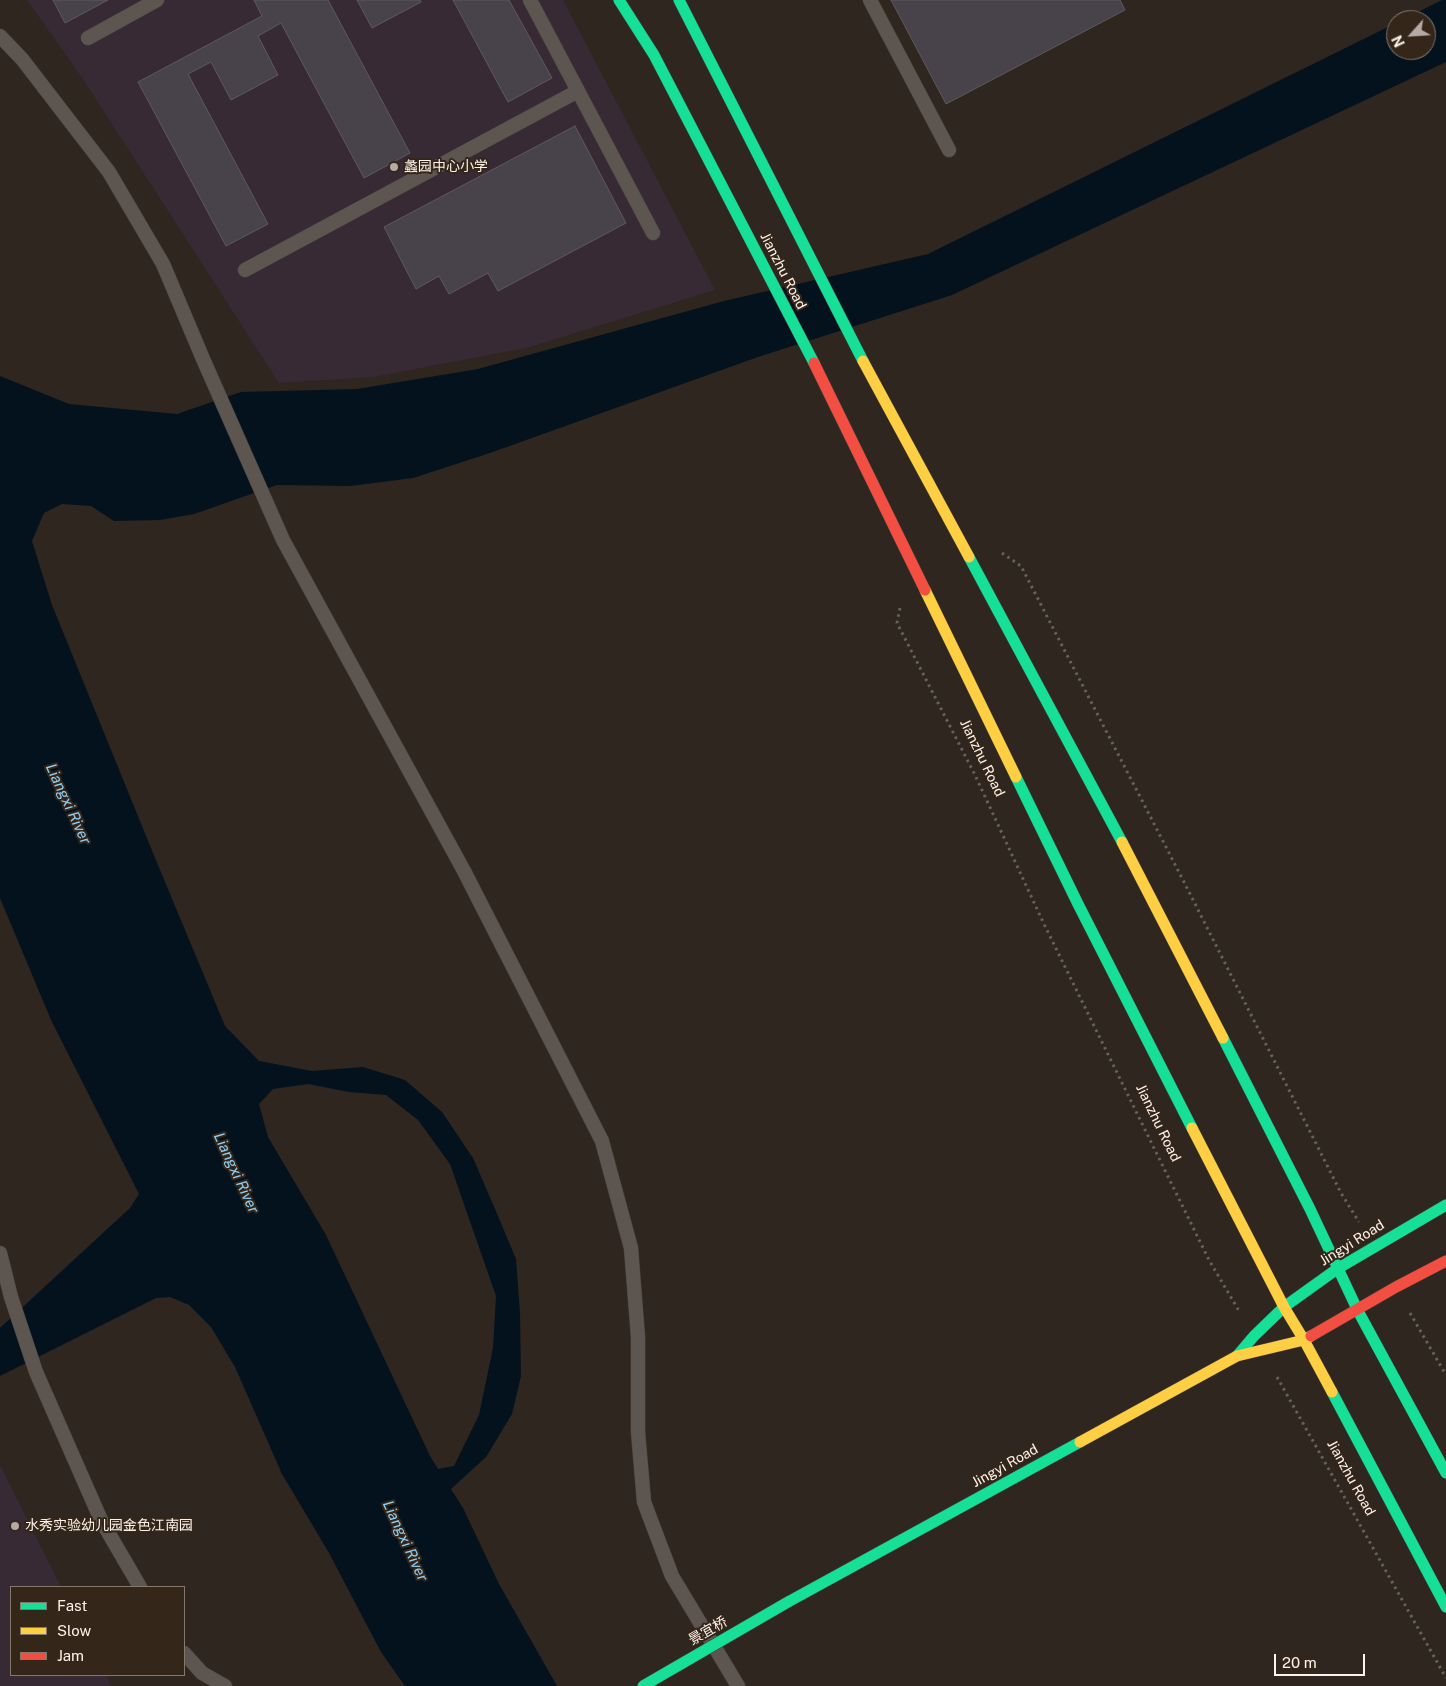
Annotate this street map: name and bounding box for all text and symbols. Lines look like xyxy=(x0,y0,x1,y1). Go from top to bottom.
north arrow xyxy=(1386,10,1436,60)
text: N xyxy=(1389,33,1408,50)
place label: 蠡园中心小学 xyxy=(404,159,488,175)
marker: 蠡园中心小学 xyxy=(388,161,400,173)
street label: Jianzhu Road xyxy=(756,230,810,312)
street label: Jianzhu Road xyxy=(956,716,1008,800)
water label: Liangxi River xyxy=(41,761,95,847)
street label: Jianzhu Road xyxy=(1132,1081,1184,1165)
water label: Liangxi River xyxy=(209,1130,263,1216)
street label: Jingyi Road xyxy=(1316,1216,1388,1270)
street label: Jianzhu Road xyxy=(1323,1437,1379,1519)
street label: Jingyi Road xyxy=(969,1441,1041,1491)
water label: Liangxi River xyxy=(378,1498,432,1584)
place label: 水秀实验幼儿园金色江南园 xyxy=(25,1518,193,1534)
marker: 水秀实验幼儿园金色江南园 xyxy=(9,1520,21,1532)
legend xyxy=(10,1586,185,1676)
text: Fast xyxy=(57,1597,87,1614)
street label: 景宜桥 xyxy=(686,1613,730,1649)
text: Slow xyxy=(57,1622,91,1639)
scale bar xyxy=(1276,1644,1367,1676)
text: Jam xyxy=(57,1647,84,1664)
text: 20 m xyxy=(1282,1654,1317,1671)

